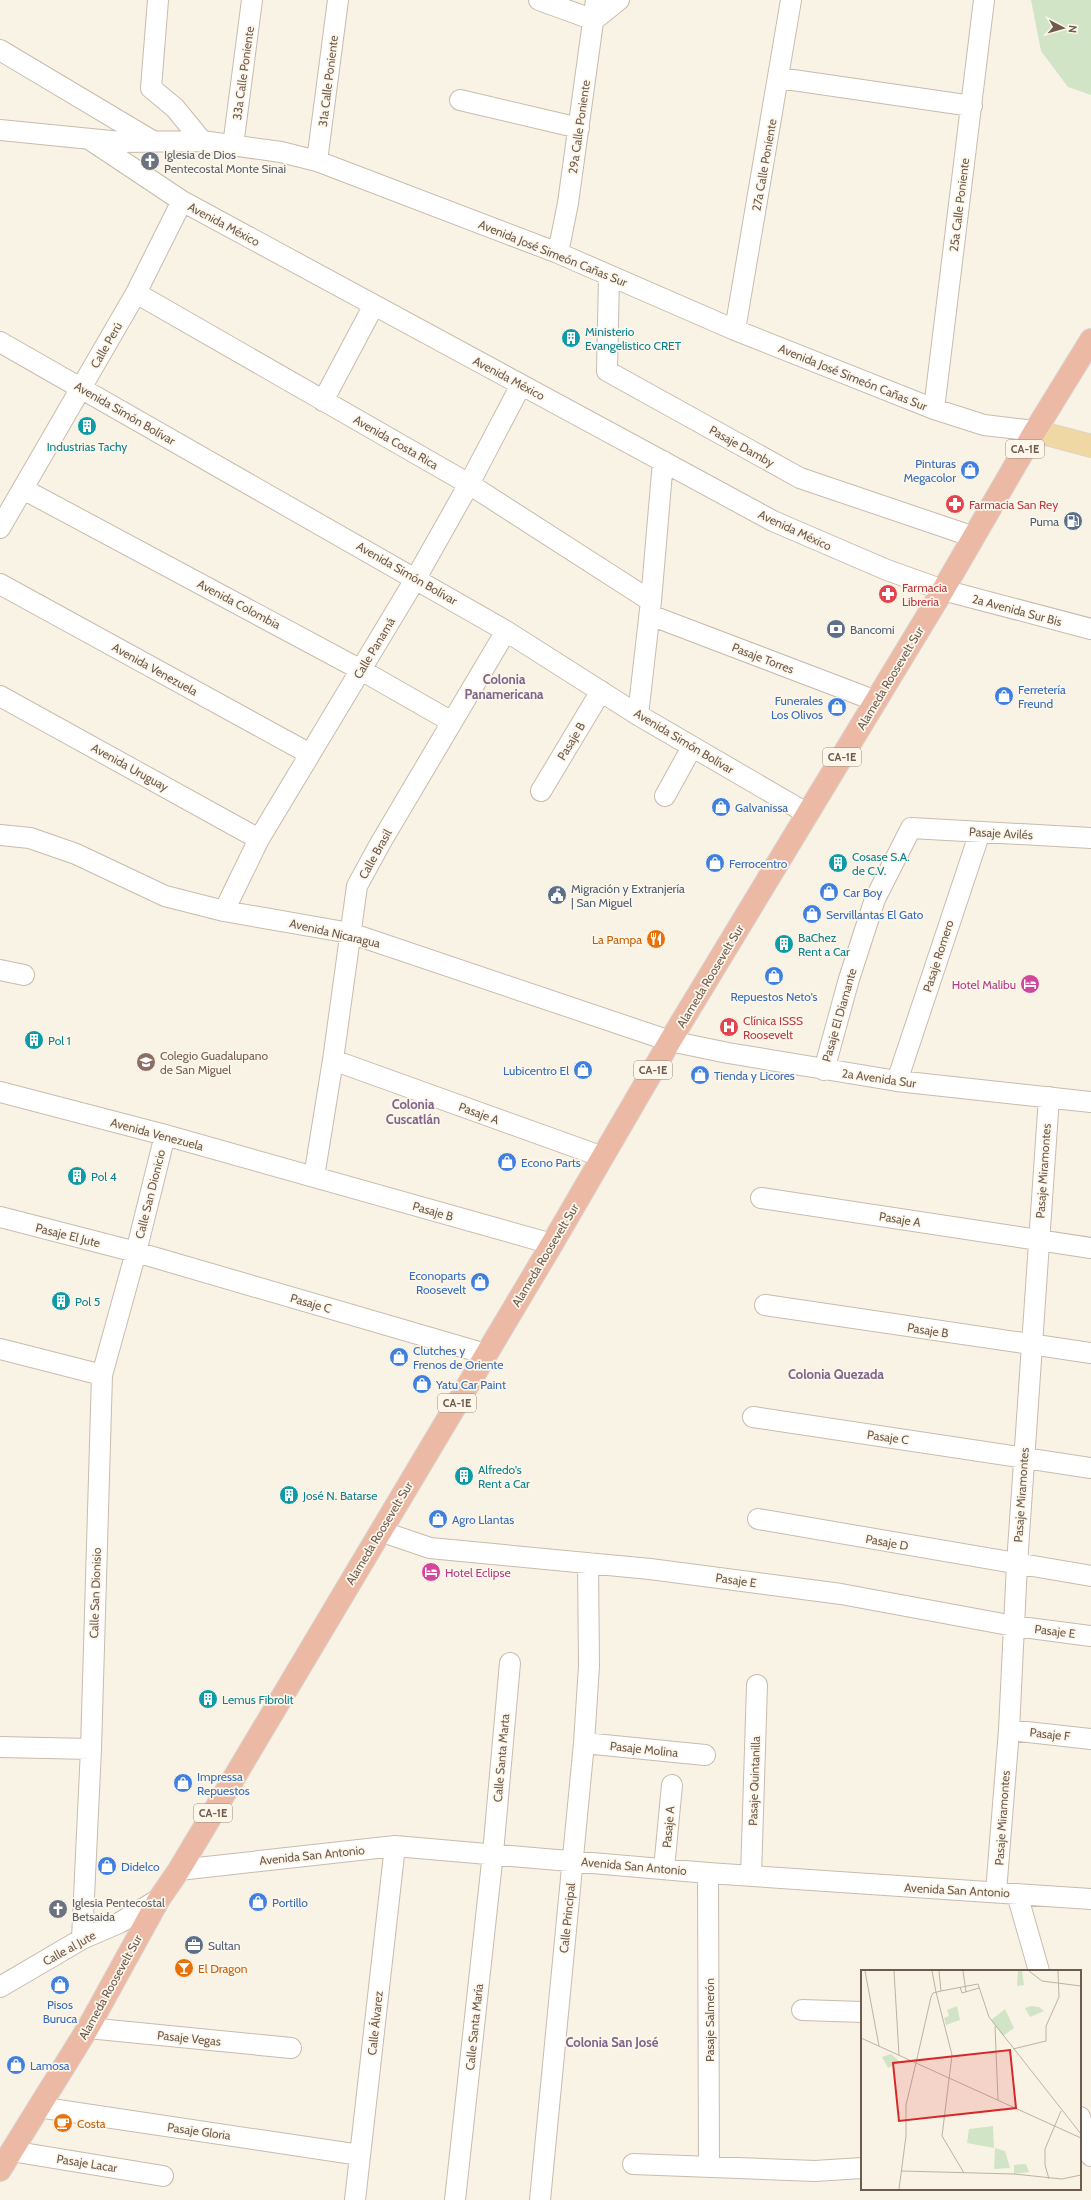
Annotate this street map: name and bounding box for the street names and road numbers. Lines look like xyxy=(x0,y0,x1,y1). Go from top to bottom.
street label: 33a Calle Poniente xyxy=(229,25,257,121)
street label: 31a Calle Poniente xyxy=(315,34,341,128)
street label: 29a Calle Poniente xyxy=(565,79,593,175)
street label: 27a Calle Poniente xyxy=(748,118,780,212)
street label: 25a Calle Poniente xyxy=(946,157,972,253)
street label: Avenida México xyxy=(186,199,263,249)
street label: Avenida José Simeón Cañas Sur xyxy=(476,216,630,290)
street label: Calle Perú xyxy=(87,319,125,371)
street label: Avenida José Simeón Cañas Sur xyxy=(776,340,930,414)
street label: Avenida México xyxy=(471,353,548,403)
street label: Avenida Simón Bolívar xyxy=(72,378,178,448)
street label: Avenida Costa Rica xyxy=(351,412,441,472)
street label: Pasaje Damby xyxy=(707,422,777,470)
road number: CA-1E xyxy=(1006,440,1044,458)
street label: Avenida México xyxy=(756,506,834,554)
street label: Avenida Simón Bolívar xyxy=(354,538,460,608)
street label: Avenida Colombia xyxy=(195,576,283,632)
street label: 2a Avenida Sur Bis xyxy=(970,591,1064,629)
street label: Calle Panamá xyxy=(350,614,398,681)
street label: Alameda Roosevelt Sur xyxy=(853,624,927,732)
street label: Avenida Venezuela xyxy=(110,639,201,699)
street label: Pasaje Torres xyxy=(730,639,796,677)
street label: Avenida Simón Bolívar xyxy=(631,705,737,777)
street label: Pasaje B xyxy=(554,719,588,763)
street label: Avenida Uruguay xyxy=(89,740,171,794)
road number: CA-1E xyxy=(823,748,861,766)
street label: Pasaje Avilés xyxy=(969,824,1033,842)
street label: Calle Brasil xyxy=(355,826,395,881)
street label: Avenida Nicaragua xyxy=(288,915,382,951)
street label: Pasaje Romero xyxy=(919,918,957,994)
street label: Alameda Roosevelt Sur xyxy=(673,922,747,1030)
street label: Pasaje El Diamante xyxy=(818,966,860,1064)
road number: CA-1E xyxy=(634,1061,672,1079)
street label: 2a Avenida Sur xyxy=(841,1065,917,1091)
street label: Pasaje A xyxy=(457,1099,502,1127)
street label: Avenida Venezuela xyxy=(109,1114,205,1154)
street label: Pasaje Miramontes xyxy=(1032,1123,1054,1219)
street label: Calle San Dionicio xyxy=(132,1147,168,1240)
street label: Pasaje B xyxy=(411,1198,455,1224)
street label: Alameda Roosevelt Sur xyxy=(508,1201,582,1309)
street label: Pasaje A xyxy=(878,1208,922,1230)
street label: Pasaje El Jute xyxy=(34,1220,102,1250)
street label: Pasaje C xyxy=(289,1290,333,1316)
street label: Pasaje B xyxy=(906,1319,950,1341)
road number: CA-1E xyxy=(438,1394,476,1412)
street label: Pasaje C xyxy=(866,1427,910,1447)
street label: Pasaje Miramontes xyxy=(1010,1447,1032,1543)
street label: Alameda Roosevelt Sur xyxy=(342,1479,416,1587)
street label: Pasaje D xyxy=(864,1531,910,1553)
street label: Calle San Dionisio xyxy=(86,1547,104,1639)
street label: Pasaje E xyxy=(715,1570,758,1590)
street label: Pasaje E xyxy=(1034,1621,1077,1641)
street label: Calle Santa Marta xyxy=(490,1713,512,1803)
street label: Pasaje F xyxy=(1029,1724,1072,1744)
street label: Pasaje Quintanilla xyxy=(745,1736,763,1826)
street label: Pasaje Molina xyxy=(609,1738,679,1760)
street label: Pasaje Miramontes xyxy=(991,1770,1013,1866)
road number: CA-1E xyxy=(194,1804,232,1822)
street label: Pasaje A xyxy=(659,1805,677,1849)
street label: Avenida San Antonio xyxy=(259,1842,366,1868)
street label: Avenida San Antonio xyxy=(581,1854,688,1878)
street label: Avenida San Antonio xyxy=(904,1880,1011,1900)
street label: Calle Principal xyxy=(556,1882,578,1954)
street label: Calle al Jute xyxy=(40,1927,98,1969)
street label: Alameda Roosevelt Sur xyxy=(75,1932,145,2042)
street label: Pasaje Salmerón xyxy=(702,1978,717,2062)
street label: Calle Santa María xyxy=(462,1983,486,2071)
street label: Calle Álvarez xyxy=(364,1990,386,2056)
street label: Pasaje Vegas xyxy=(156,2027,222,2049)
street label: Pasaje Gloria xyxy=(166,2119,232,2143)
street label: Pasaje Lacar xyxy=(56,2151,119,2175)

